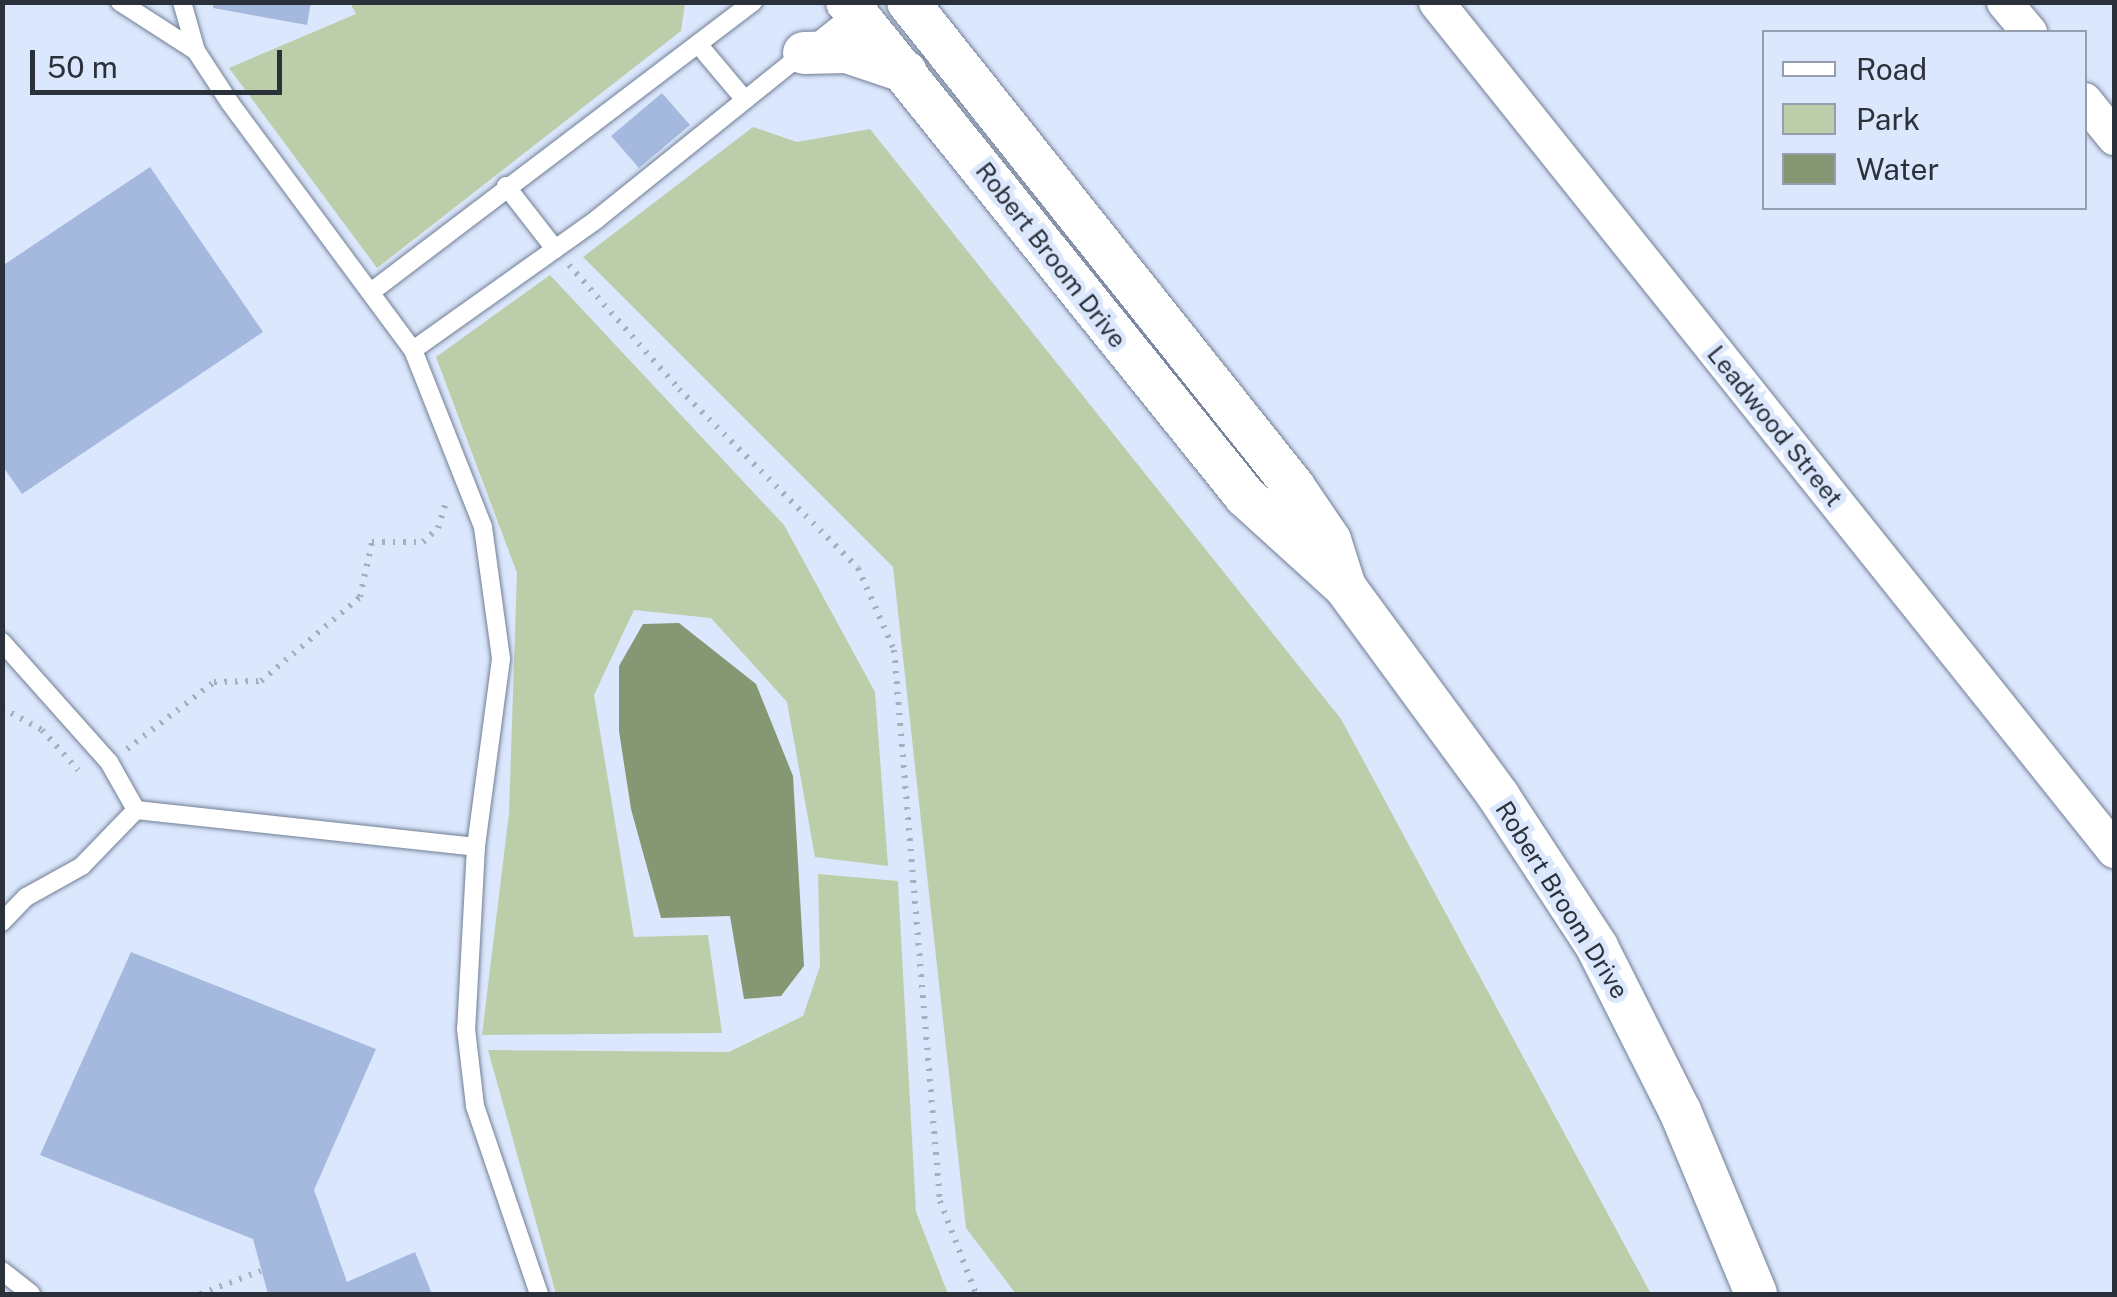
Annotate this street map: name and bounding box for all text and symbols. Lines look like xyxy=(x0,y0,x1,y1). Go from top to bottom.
scale bar xyxy=(35,30,288,92)
legend xyxy=(1762,30,2087,210)
text: 50 m xyxy=(47,49,118,85)
text: Road xyxy=(1856,51,1927,87)
text: Park xyxy=(1856,101,1920,137)
text: Water xyxy=(1856,151,1939,187)
street label: Robert Broom Drive xyxy=(969,156,1133,354)
street label: Leadwood Street xyxy=(1701,340,1849,512)
street label: Robert Broom Drive xyxy=(1489,796,1635,1004)

